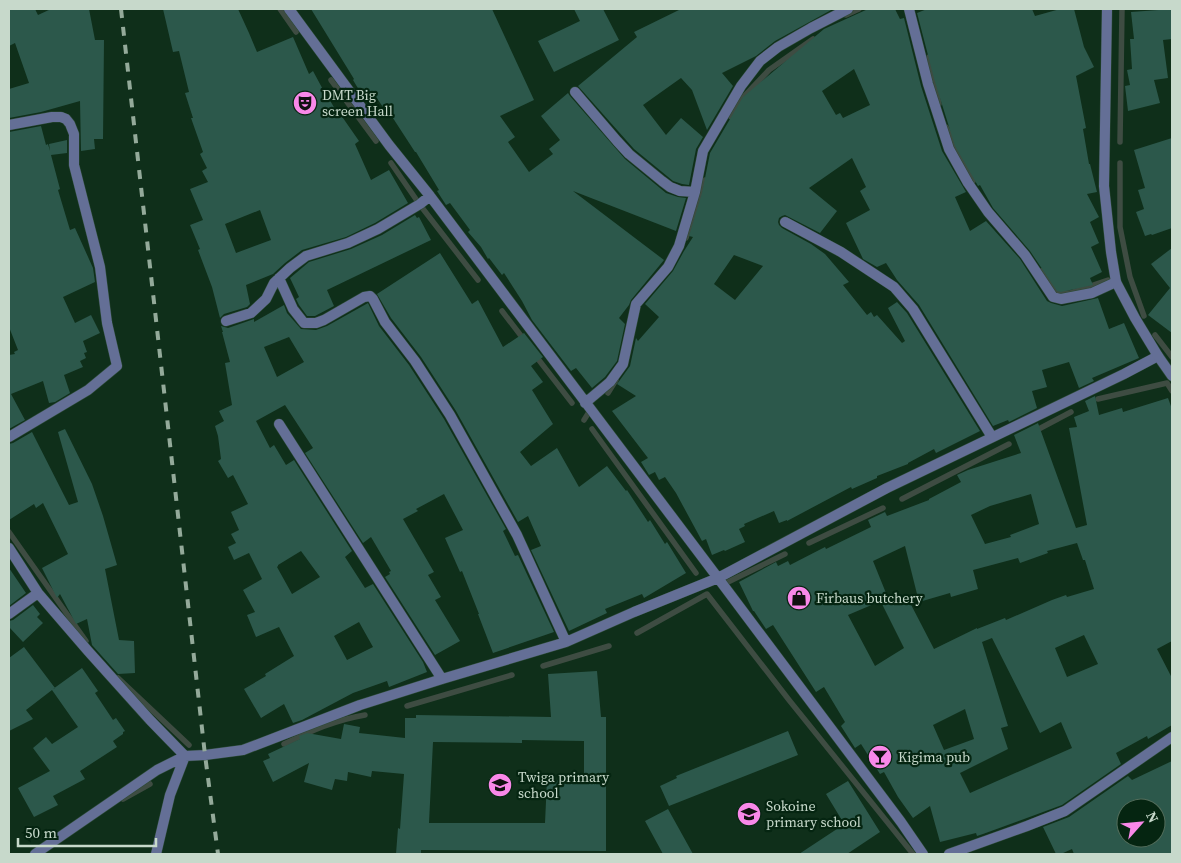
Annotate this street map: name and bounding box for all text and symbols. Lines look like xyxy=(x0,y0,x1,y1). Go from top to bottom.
place label: DMT Big screen Hall xyxy=(322,85,393,121)
theatre icon: DMT Big screen Hall xyxy=(292,90,318,116)
shop icon: Firbaus butchery xyxy=(786,585,812,611)
place label: Firbaus butchery xyxy=(816,588,924,608)
bar icon: Kigima pub xyxy=(867,744,893,770)
place label: Kigima pub xyxy=(898,747,970,767)
place label: Twiga primary school xyxy=(518,767,610,803)
school or university icon: Twiga primary school xyxy=(487,772,513,798)
place label: Sokoine primary school xyxy=(766,796,861,832)
north arrow xyxy=(1116,798,1166,848)
school or university icon: Sokoine primary school xyxy=(736,801,762,827)
text: N xyxy=(1141,808,1164,826)
scale bar xyxy=(18,816,155,848)
text: 50 m xyxy=(25,822,57,843)

